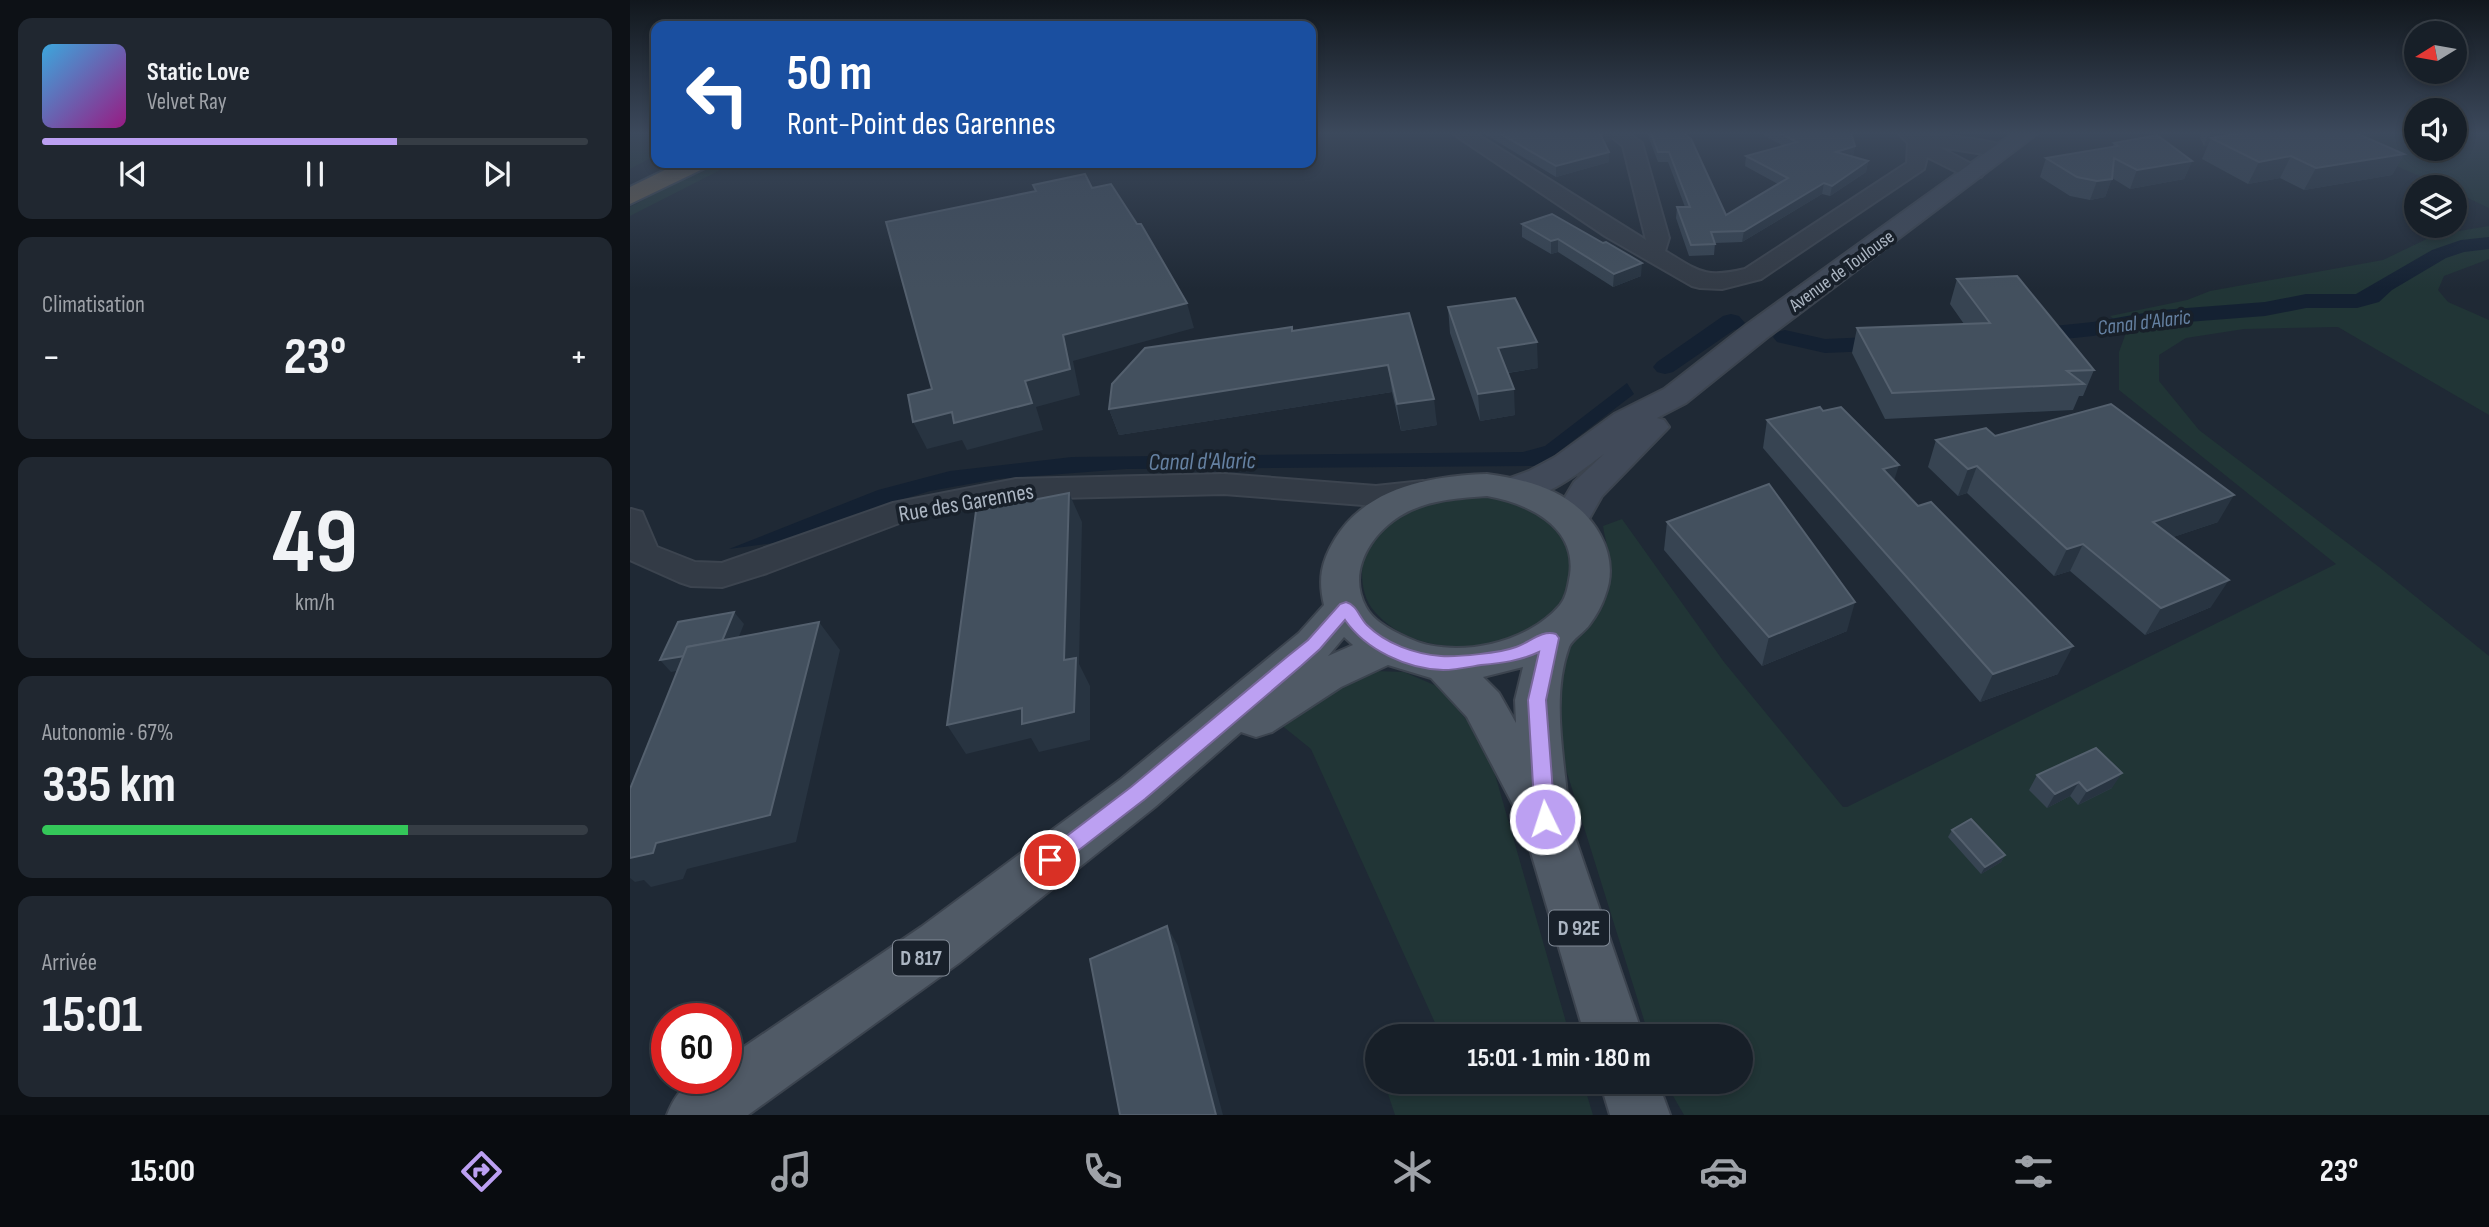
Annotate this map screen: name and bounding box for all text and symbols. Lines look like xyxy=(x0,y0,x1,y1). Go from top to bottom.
north arrow xyxy=(2404,21,2468,84)
map controls xyxy=(2404,21,2467,238)
text: 50 m xyxy=(787,45,872,104)
icon: left xyxy=(672,49,763,140)
text: Static Love xyxy=(147,57,250,88)
text: Velvet Ray xyxy=(147,88,227,116)
button: sound xyxy=(2404,98,2467,161)
text: Ront-Point des Garennes xyxy=(787,105,1056,144)
icon: previous xyxy=(114,155,152,193)
icon: pause xyxy=(296,155,334,193)
icon: next xyxy=(478,155,516,193)
button: layers xyxy=(2404,175,2467,238)
street label: Avenue de Toulouse xyxy=(1784,225,1899,318)
text: Climatisation xyxy=(42,291,145,319)
water label: Canal d'Alaric xyxy=(2096,304,2193,341)
text: 23° xyxy=(284,326,346,389)
text: − xyxy=(42,335,61,380)
text: + xyxy=(569,335,588,380)
water label: Canal d'Alaric xyxy=(1148,446,1257,477)
street label: Rue des Garennes xyxy=(896,477,1036,529)
text: 49 xyxy=(272,489,358,598)
text: km/h xyxy=(295,589,335,617)
text: Autonomie · 67% xyxy=(42,719,173,747)
text: 335 km xyxy=(42,754,176,817)
position arrow xyxy=(1508,782,1582,856)
pin xyxy=(1020,830,1080,890)
icon: arrive xyxy=(1031,841,1069,879)
road number: D 92E xyxy=(1549,911,1609,946)
road number: D 817 xyxy=(893,940,949,976)
text: Arrivée xyxy=(42,949,97,977)
text: 15:01 xyxy=(42,984,142,1047)
speed limit sign: 60 xyxy=(651,1003,742,1094)
text: 15:01 · 1 min · 180 m xyxy=(1467,1043,1651,1074)
icon: directions xyxy=(457,1147,506,1196)
icon: music xyxy=(767,1147,816,1196)
icon: phone xyxy=(1078,1147,1127,1196)
icon: climate xyxy=(1388,1147,1437,1196)
icon: car xyxy=(1699,1147,1748,1196)
icon: filters xyxy=(2009,1147,2058,1196)
text: 15:00 xyxy=(131,1152,195,1191)
text: 23° xyxy=(2320,1152,2358,1191)

